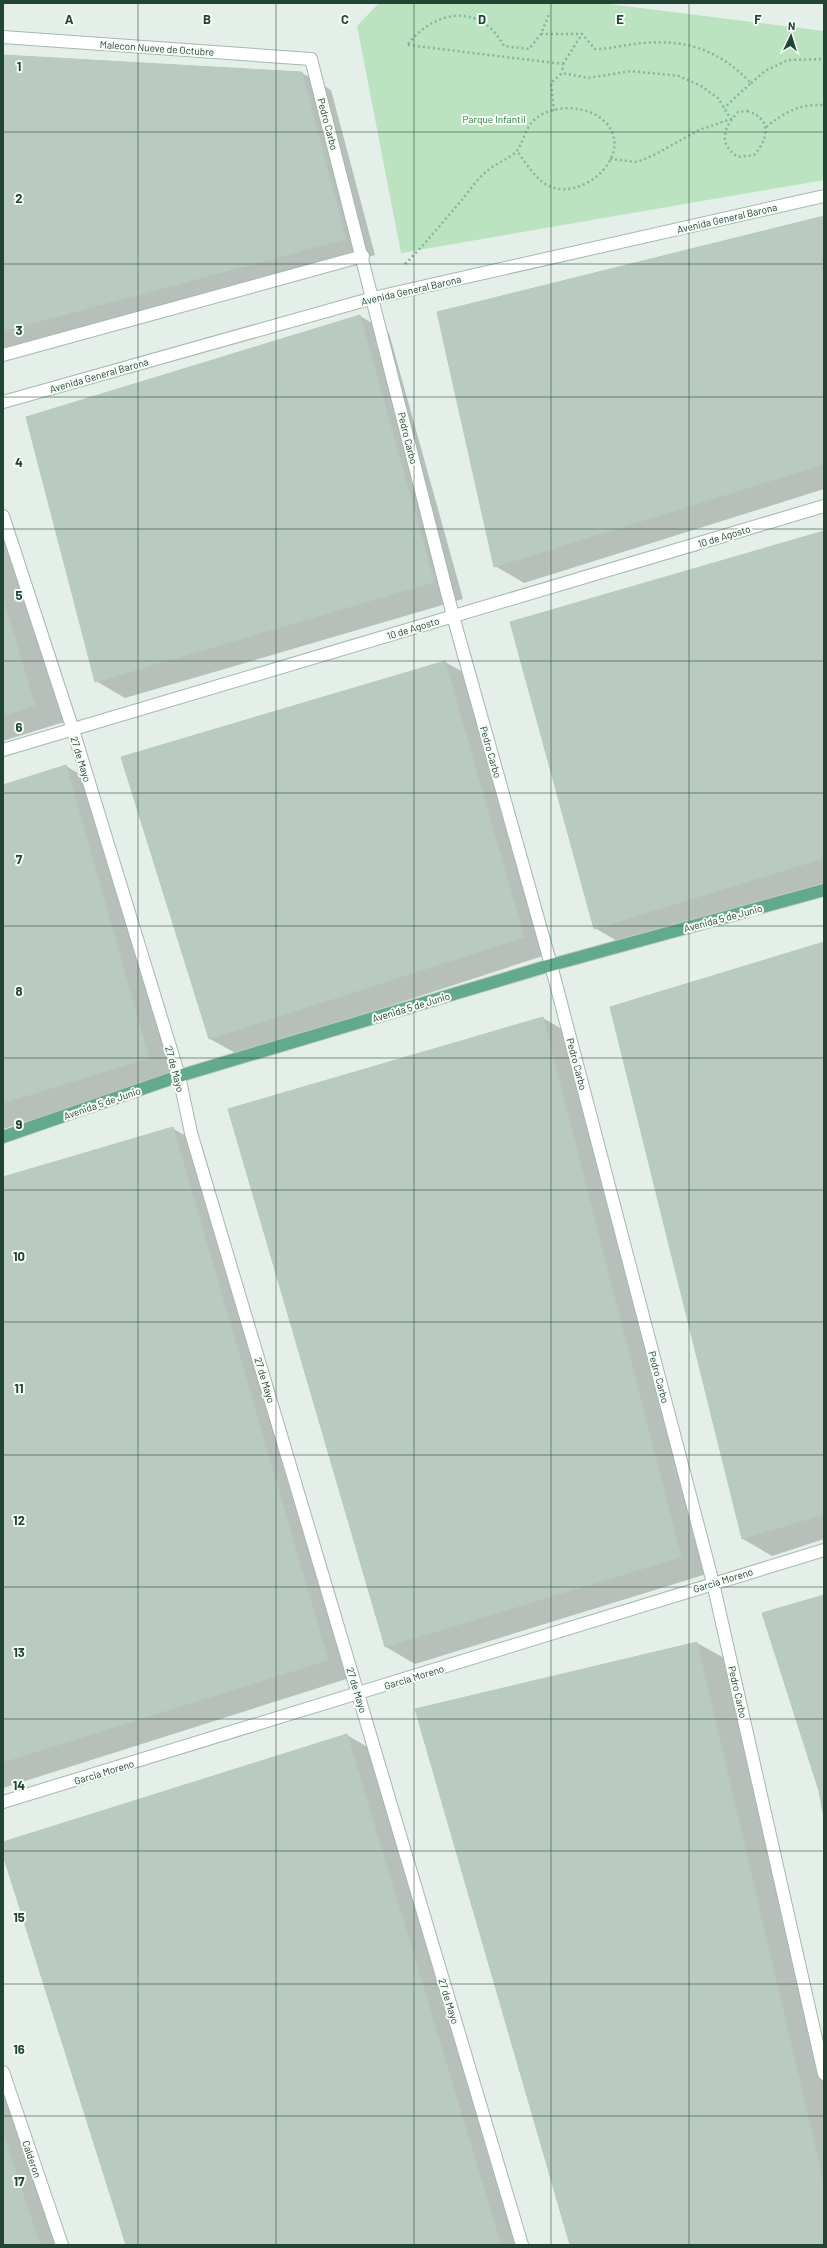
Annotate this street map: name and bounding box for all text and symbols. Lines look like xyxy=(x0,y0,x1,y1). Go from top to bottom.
text: A xyxy=(65,11,74,27)
text: B xyxy=(203,11,211,27)
text: C xyxy=(341,11,349,27)
text: D xyxy=(478,11,486,27)
text: E xyxy=(616,11,624,27)
text: F xyxy=(754,11,762,27)
north arrow xyxy=(771,16,811,56)
text: N xyxy=(788,19,796,32)
street label: Malecon Nueve de Octubre xyxy=(99,38,215,58)
text: 1 xyxy=(17,58,21,74)
street label: Pedro Carbo xyxy=(315,97,341,151)
park label: Parque Infantil xyxy=(462,113,526,125)
text: 2 xyxy=(15,190,23,206)
street label: Avenida General Barona xyxy=(676,201,778,235)
street label: Avenida General Barona xyxy=(360,273,462,307)
text: 3 xyxy=(15,322,23,338)
street label: Avenida General Barona xyxy=(48,355,150,395)
street label: Pedro Carbo xyxy=(396,411,420,465)
text: 4 xyxy=(15,454,23,470)
street label: 10 de Agosto xyxy=(696,522,752,550)
text: 5 xyxy=(15,587,23,603)
street label: 10 de Agosto xyxy=(385,614,441,642)
text: 6 xyxy=(16,719,23,735)
street label: Pedro Carbo xyxy=(478,725,504,779)
street label: 27 de Mayo xyxy=(68,735,94,783)
text: 7 xyxy=(16,851,23,867)
street label: Avenida 5 de Junio xyxy=(682,902,764,934)
text: 8 xyxy=(15,983,23,999)
street label: Avenida 5 de Junio xyxy=(371,989,451,1025)
street label: Pedro Carbo xyxy=(564,1037,590,1091)
street label: 27 de Mayo xyxy=(163,1045,187,1093)
street label: Avenida 5 de Junio xyxy=(62,1084,142,1122)
text: 9 xyxy=(16,1116,23,1132)
text: 10 xyxy=(13,1248,25,1264)
street label: Pedro Carbo xyxy=(646,1350,672,1404)
street label: 27 de Mayo xyxy=(252,1356,278,1404)
text: 11 xyxy=(14,1380,24,1396)
text: 12 xyxy=(13,1512,25,1528)
street label: Garcia Moreno xyxy=(692,1565,754,1595)
text: 13 xyxy=(13,1644,25,1660)
street label: Garcia Moreno xyxy=(383,1662,445,1692)
street label: Pedro Carbo xyxy=(726,1665,750,1719)
street label: 27 de Mayo xyxy=(344,1666,370,1714)
street label: Garcia Moreno xyxy=(73,1757,135,1787)
text: 14 xyxy=(13,1777,25,1793)
text: 15 xyxy=(13,1909,25,1925)
street label: 27 de Mayo xyxy=(436,1977,462,2025)
text: 16 xyxy=(13,2041,25,2057)
street label: Calderon xyxy=(20,2139,44,2179)
text: 17 xyxy=(13,2173,25,2189)

